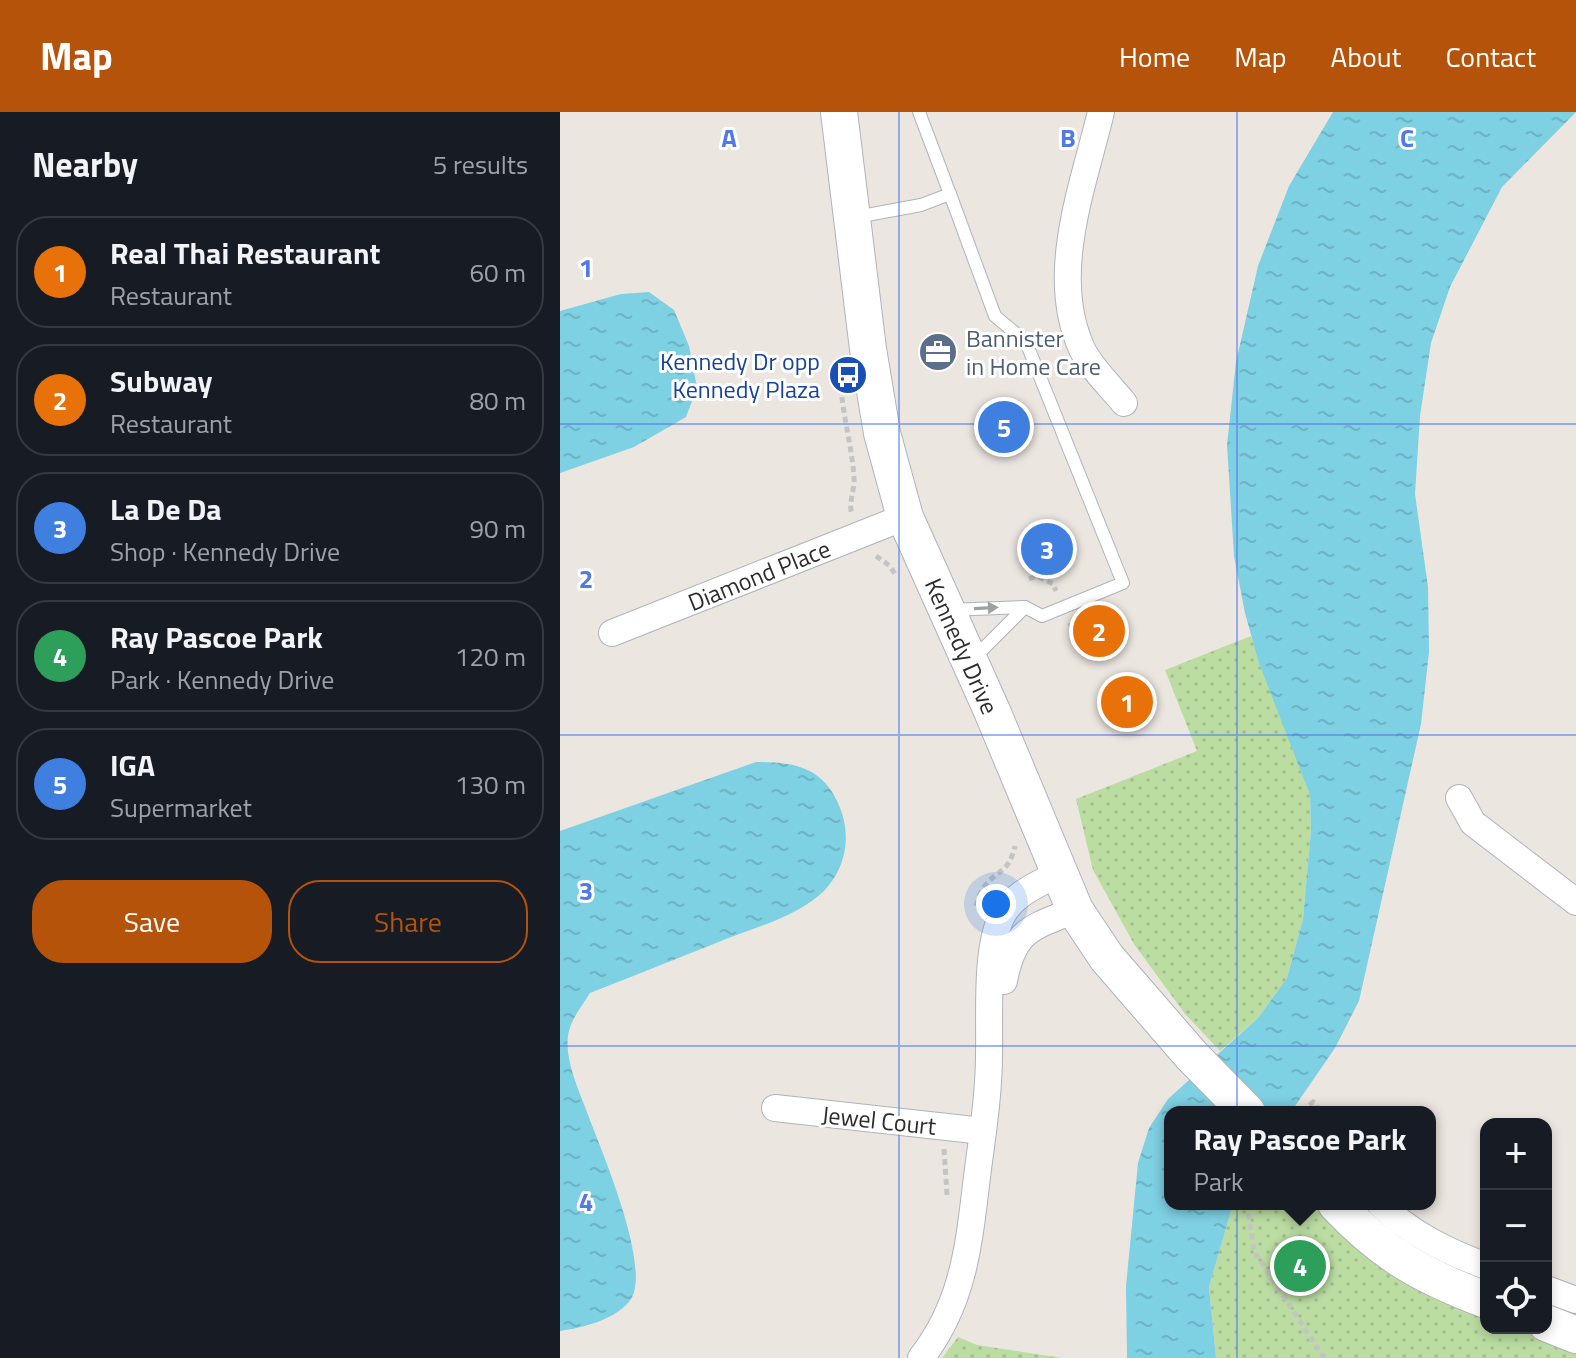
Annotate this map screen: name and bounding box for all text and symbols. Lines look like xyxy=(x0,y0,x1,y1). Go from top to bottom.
text: Map xyxy=(40,27,113,85)
text: Home xyxy=(1119,35,1190,78)
text: Map xyxy=(1234,35,1287,78)
text: About xyxy=(1331,35,1401,78)
text: Contact xyxy=(1445,35,1536,78)
text: A xyxy=(721,118,737,157)
text: B xyxy=(1060,118,1076,157)
text: C xyxy=(1400,118,1414,157)
text: Nearby xyxy=(32,138,138,190)
text: 5 results xyxy=(433,145,528,184)
text: Real Thai Restaurant xyxy=(110,230,380,276)
text: 1 xyxy=(579,248,593,287)
text: 1 xyxy=(53,253,67,292)
text: 60 m xyxy=(469,253,526,292)
text: Restaurant xyxy=(110,276,232,315)
place label: Bannister in Home Care xyxy=(966,320,1101,384)
office icon: Bannister in Home Care xyxy=(917,331,959,373)
place label: Kennedy Dr opp Kennedy Plaza xyxy=(660,343,820,407)
bus stop icon: Kennedy Dr opp Kennedy Plaza xyxy=(827,354,869,396)
text: Subway xyxy=(110,358,213,404)
text: 2 xyxy=(53,381,67,420)
text: 80 m xyxy=(469,381,526,420)
pin: 5 xyxy=(978,397,1030,457)
text: Restaurant xyxy=(110,404,232,443)
text: La De Da xyxy=(110,486,222,532)
text: 3 xyxy=(53,509,67,548)
text: 90 m xyxy=(469,509,526,548)
pin: 3 xyxy=(1021,519,1073,579)
street label: Diamond Place xyxy=(682,530,836,620)
text: Shop · Kennedy Drive xyxy=(110,532,340,571)
text: 2 xyxy=(579,559,593,598)
street label: Kennedy Drive xyxy=(916,572,1008,720)
pin: 2 xyxy=(1073,601,1125,661)
one-way arrow xyxy=(974,602,999,615)
text: Ray Pascoe Park xyxy=(110,614,323,660)
text: 4 xyxy=(53,637,67,676)
text: 120 m xyxy=(455,637,526,676)
text: Park · Kennedy Drive xyxy=(110,660,334,699)
pin: 1 xyxy=(1101,672,1153,732)
text: IGA xyxy=(110,742,155,788)
text: 5 xyxy=(53,765,67,804)
text: 130 m xyxy=(455,765,526,804)
text: Supermarket xyxy=(110,788,252,827)
text: 3 xyxy=(579,871,593,910)
button: Save xyxy=(32,880,272,963)
button: Share xyxy=(288,880,528,963)
your location xyxy=(976,884,1016,924)
street label: Jewel Court xyxy=(820,1096,939,1144)
popup xyxy=(1164,1106,1436,1210)
text: Ray Pascoe Park xyxy=(1194,1116,1406,1162)
map controls xyxy=(1480,1118,1552,1334)
button: + xyxy=(1480,1118,1552,1190)
text: Park xyxy=(1194,1162,1243,1201)
text: 4 xyxy=(579,1182,593,1221)
button: − xyxy=(1480,1190,1552,1262)
pin: 4 xyxy=(1274,1236,1326,1296)
button: locate xyxy=(1480,1262,1552,1334)

